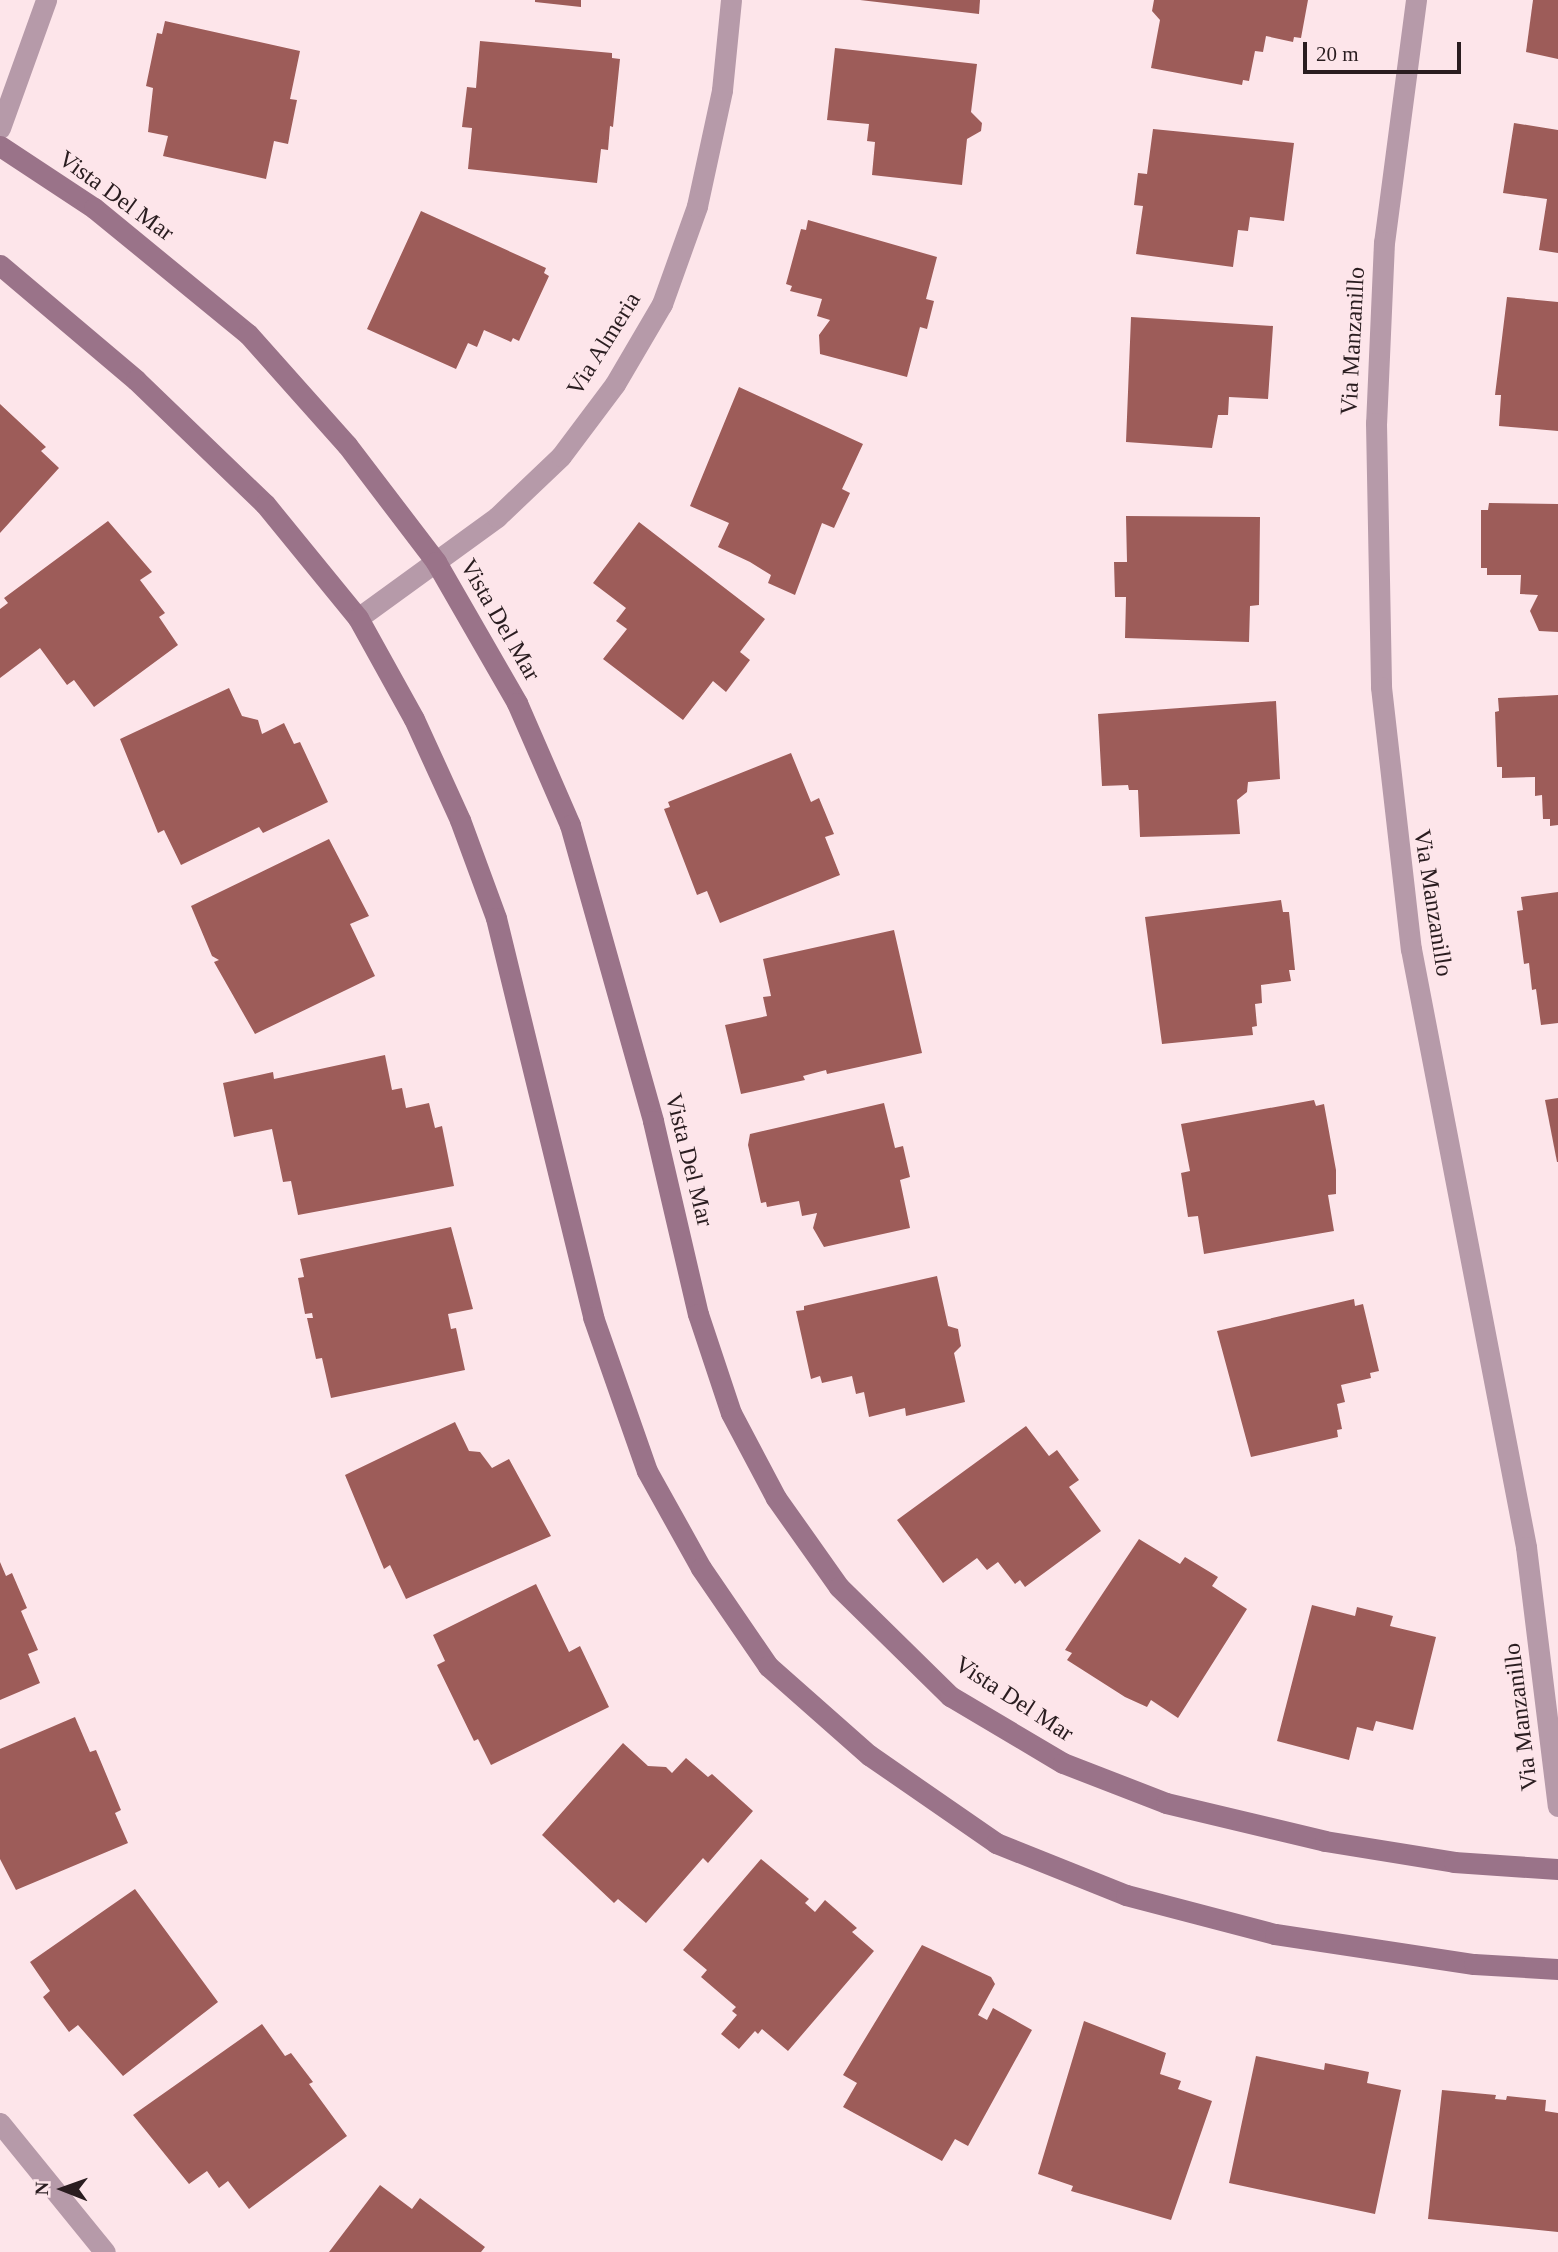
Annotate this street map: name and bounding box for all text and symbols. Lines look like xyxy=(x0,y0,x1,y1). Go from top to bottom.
scale bar xyxy=(1306,28,1464,72)
text: 20 m xyxy=(1316,42,1359,66)
street label: Vista Del Mar xyxy=(53,144,179,248)
street label: Via Manzanillo xyxy=(1335,266,1371,416)
street label: Via Almeria xyxy=(561,286,647,402)
street label: Vista Del Mar xyxy=(454,554,546,686)
street label: Via Manzanillo xyxy=(1407,827,1459,979)
street label: Vista Del Mar xyxy=(659,1091,719,1229)
street label: Via Manzanillo xyxy=(1498,1642,1544,1792)
street label: Vista Del Mar xyxy=(949,1650,1079,1748)
north arrow xyxy=(28,2154,98,2224)
text: N xyxy=(31,2182,52,2196)

